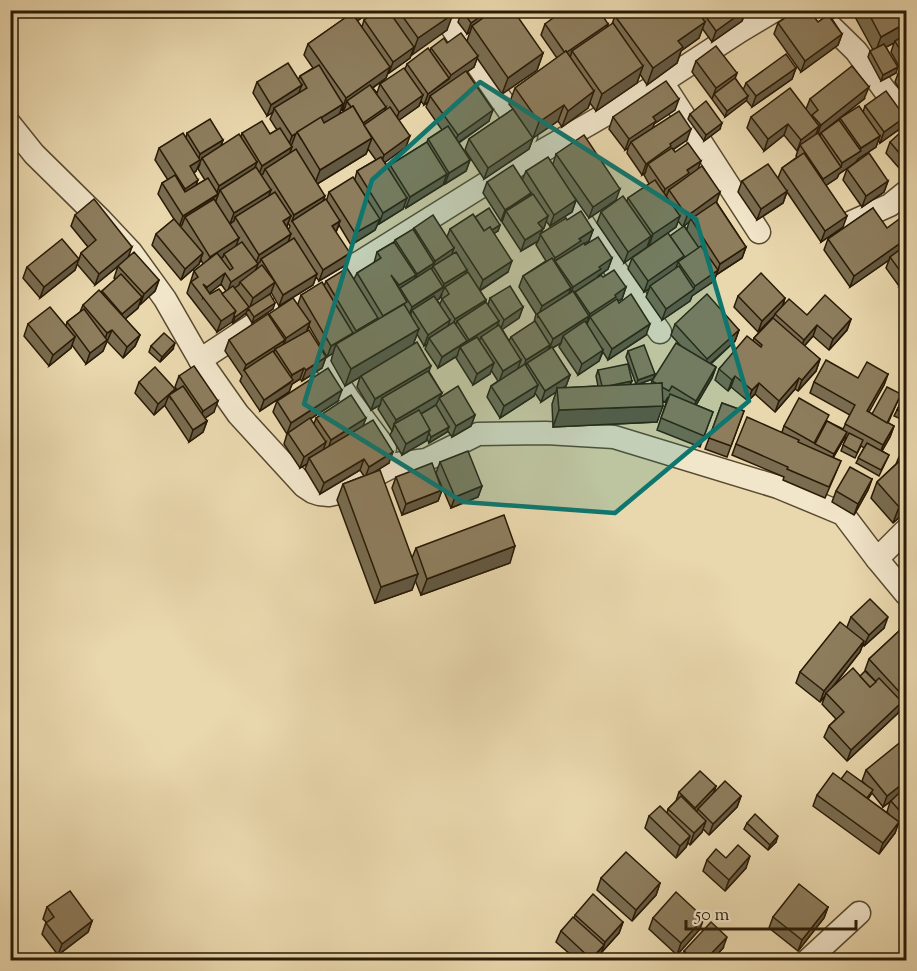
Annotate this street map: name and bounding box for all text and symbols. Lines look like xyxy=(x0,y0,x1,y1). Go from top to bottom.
scale bar xyxy=(686,893,856,931)
text: 50 m xyxy=(694,903,730,929)

